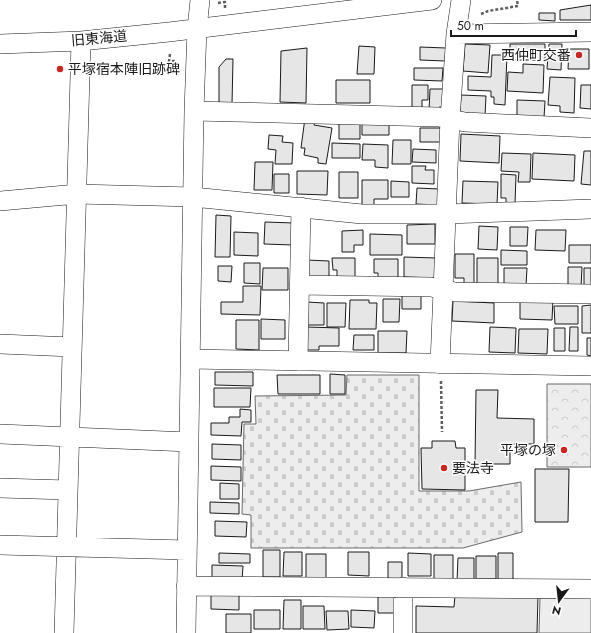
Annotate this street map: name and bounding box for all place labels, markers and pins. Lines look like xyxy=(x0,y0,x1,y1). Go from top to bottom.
place label: 西仲町交番 xyxy=(501,45,571,65)
marker: 西仲町交番 xyxy=(574,50,584,60)
place label: 平塚宿本陣旧跡碑 xyxy=(68,59,180,79)
marker: 平塚宿本陣旧跡碑 xyxy=(55,64,65,74)
place label: 平塚の塚 xyxy=(500,440,556,460)
marker: 平塚の塚 xyxy=(559,445,569,455)
place label: 要法寺 xyxy=(452,458,494,478)
marker: 要法寺 xyxy=(439,463,449,473)

